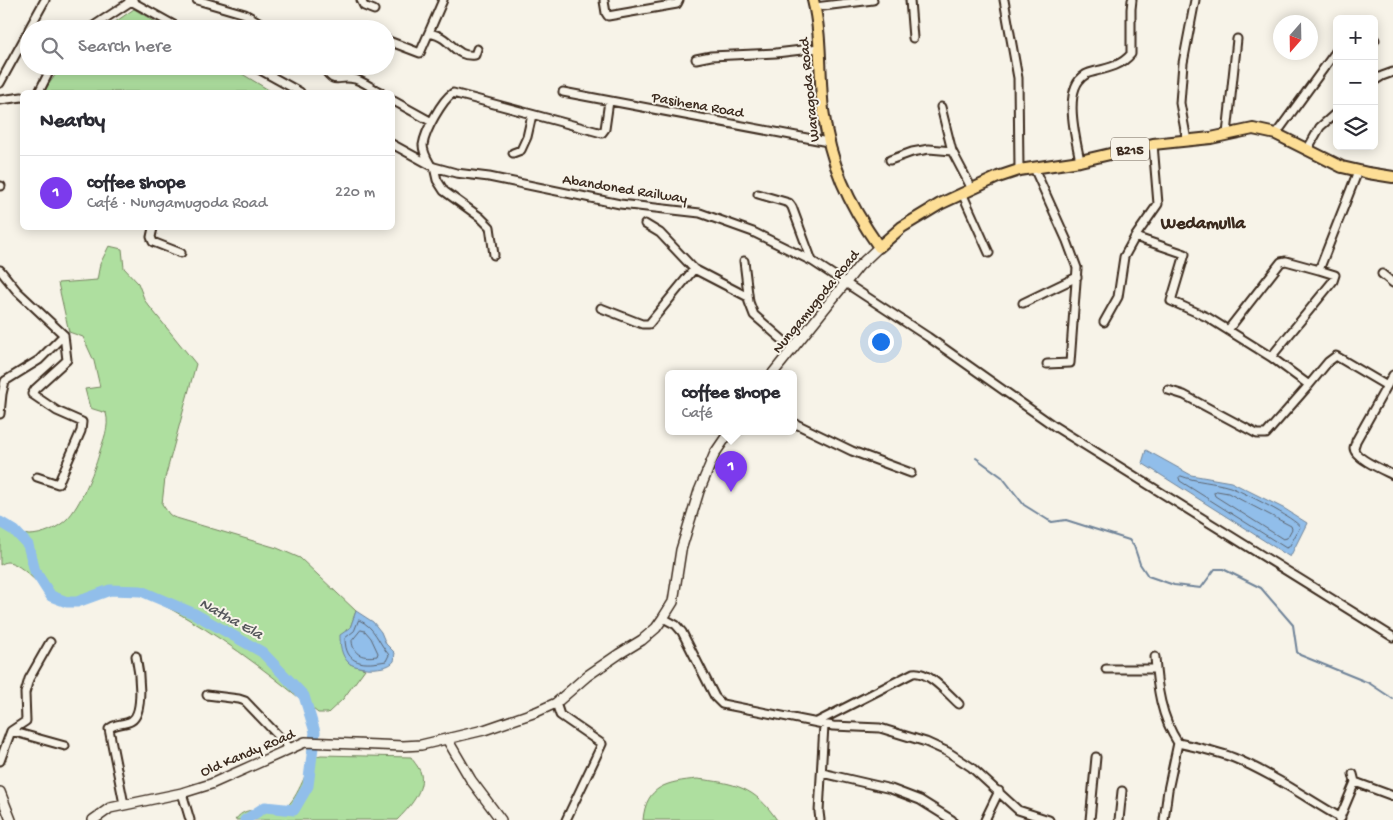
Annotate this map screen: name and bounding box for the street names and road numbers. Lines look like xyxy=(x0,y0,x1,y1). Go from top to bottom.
street label: Waragoda Road xyxy=(795,36,824,143)
street label: Pasihena Road xyxy=(649,89,746,123)
road number: B215 xyxy=(1111,138,1149,160)
street label: Abandoned Railway xyxy=(561,171,689,209)
street label: Nungamugoda Road xyxy=(769,246,865,358)
street label: Old Kandy Road xyxy=(198,725,299,782)

